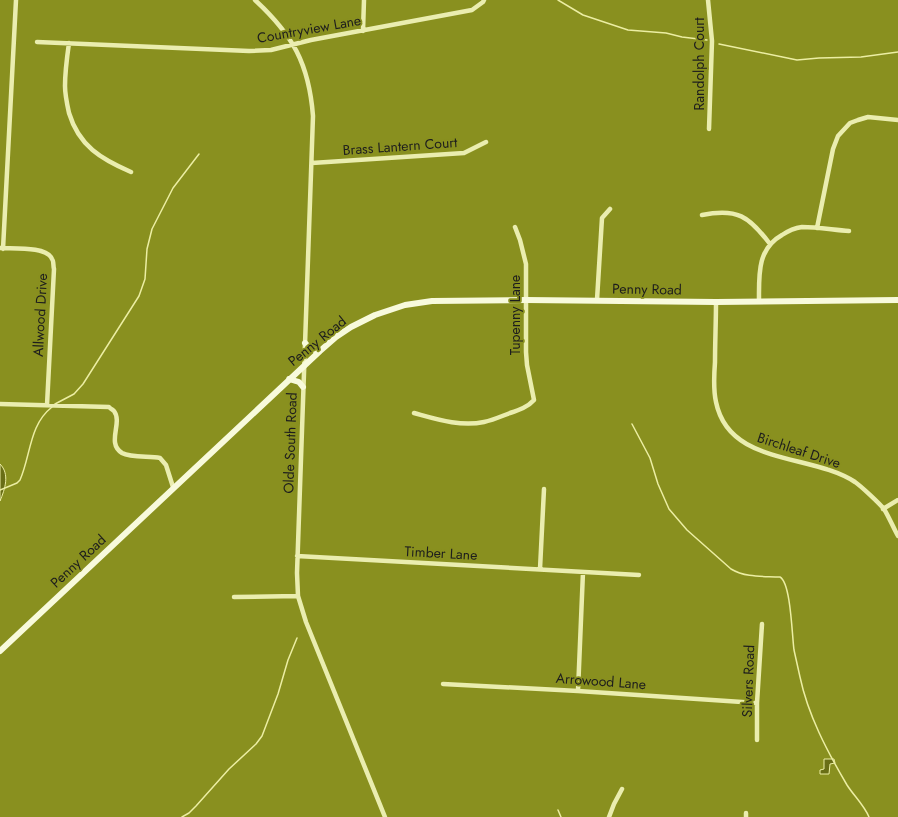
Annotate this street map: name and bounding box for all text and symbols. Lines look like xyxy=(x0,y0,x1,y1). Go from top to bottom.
street label: Countryview Lane xyxy=(255,10,363,48)
street label: Randolph Court xyxy=(689,17,709,111)
street label: Brass Lantern Court xyxy=(342,132,459,160)
street label: Allwood Drive xyxy=(28,273,52,357)
street label: Tupenny Lane xyxy=(505,275,525,355)
street label: Penny Road xyxy=(612,278,682,300)
street label: Penny Road xyxy=(284,311,350,371)
street label: Olde South Road xyxy=(278,392,302,494)
street label: Birchleaf Drive xyxy=(755,427,843,473)
street label: Penny Road xyxy=(46,530,110,592)
street label: Timber Lane xyxy=(404,541,478,565)
street label: Silvers Road xyxy=(737,644,759,718)
street label: Arrowood Lane xyxy=(555,668,647,694)

